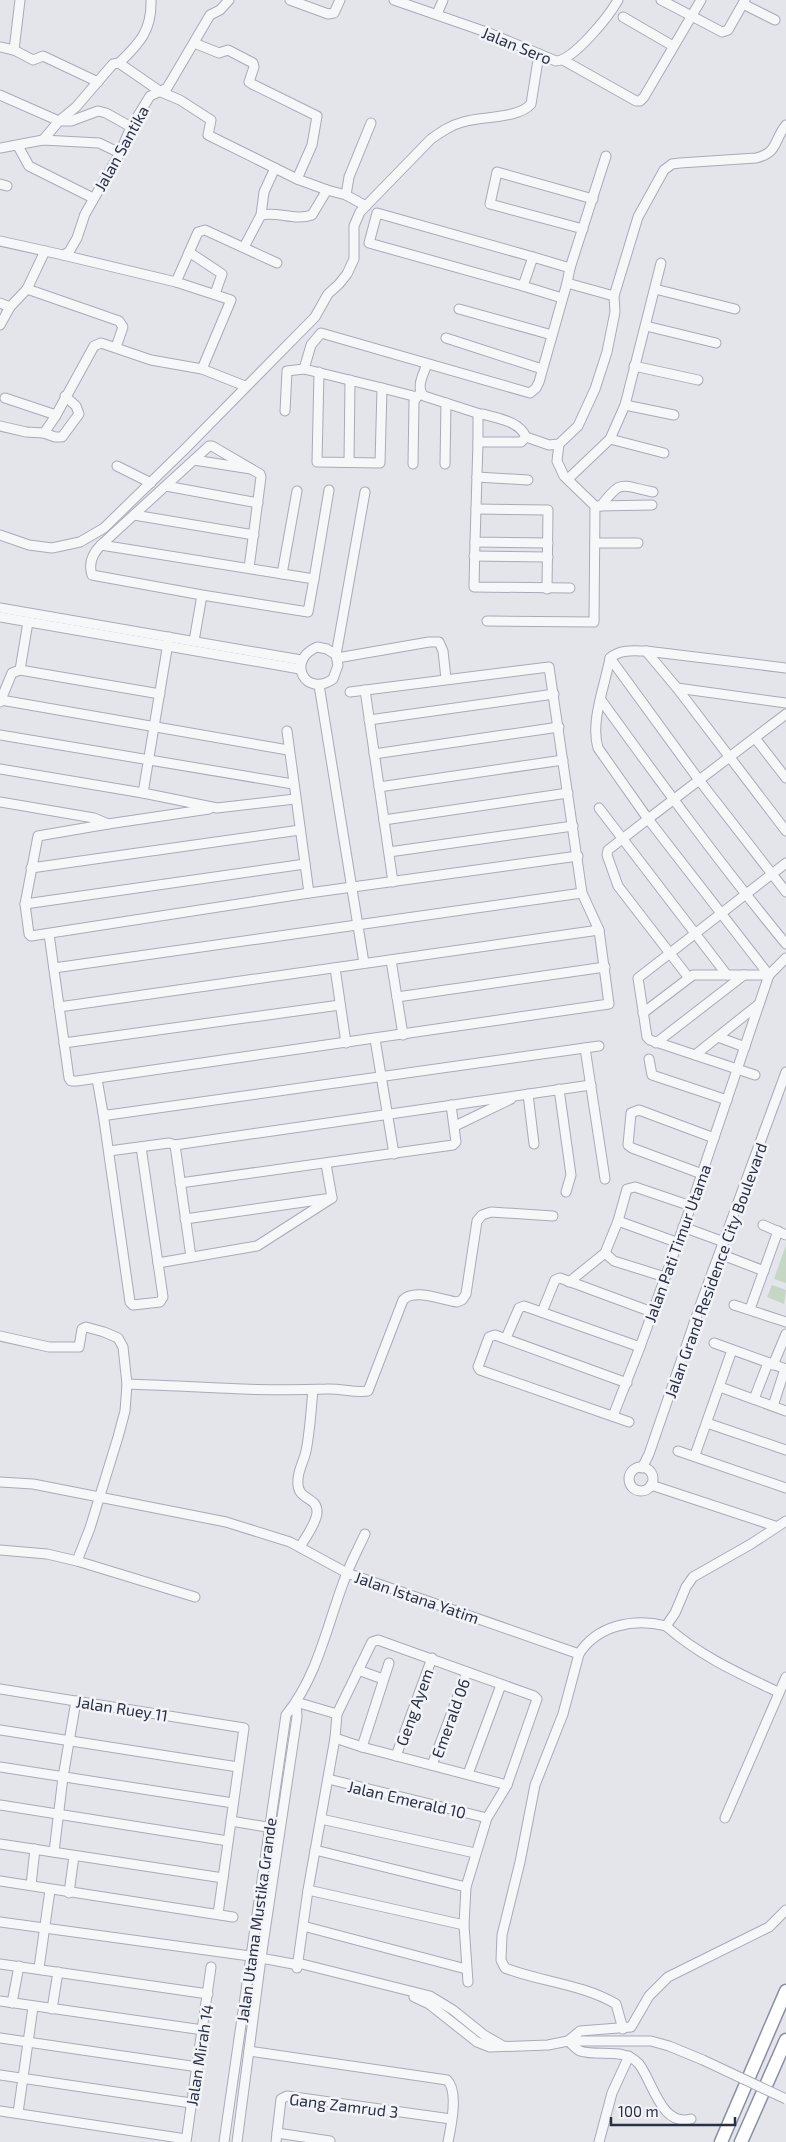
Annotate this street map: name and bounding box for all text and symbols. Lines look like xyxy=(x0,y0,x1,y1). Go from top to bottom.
street label: Jalan Sero xyxy=(479,22,555,68)
street label: Jalan Santika xyxy=(90,102,152,194)
street label: Jalan Grand Residence City Boulevard xyxy=(660,1140,770,1400)
street label: Jalan Pati Timur Utama xyxy=(640,1162,714,1324)
street label: Jalan Istana Yatim xyxy=(352,1567,482,1627)
street label: Geng Ayem xyxy=(391,1666,437,1748)
street label: Emerald 06 xyxy=(427,1676,473,1760)
street label: Jalan Ruey 11 xyxy=(75,1691,169,1725)
street label: Jalan Emerald 10 xyxy=(346,1776,468,1822)
street label: Jalan Utama Mustika Grande xyxy=(232,1816,280,2024)
street label: Jalan Mirah 14 xyxy=(182,2003,216,2107)
street label: Gang Zamrud 3 xyxy=(288,2089,400,2121)
scale bar xyxy=(611,2094,735,2126)
text: 100 m xyxy=(618,2102,659,2120)

